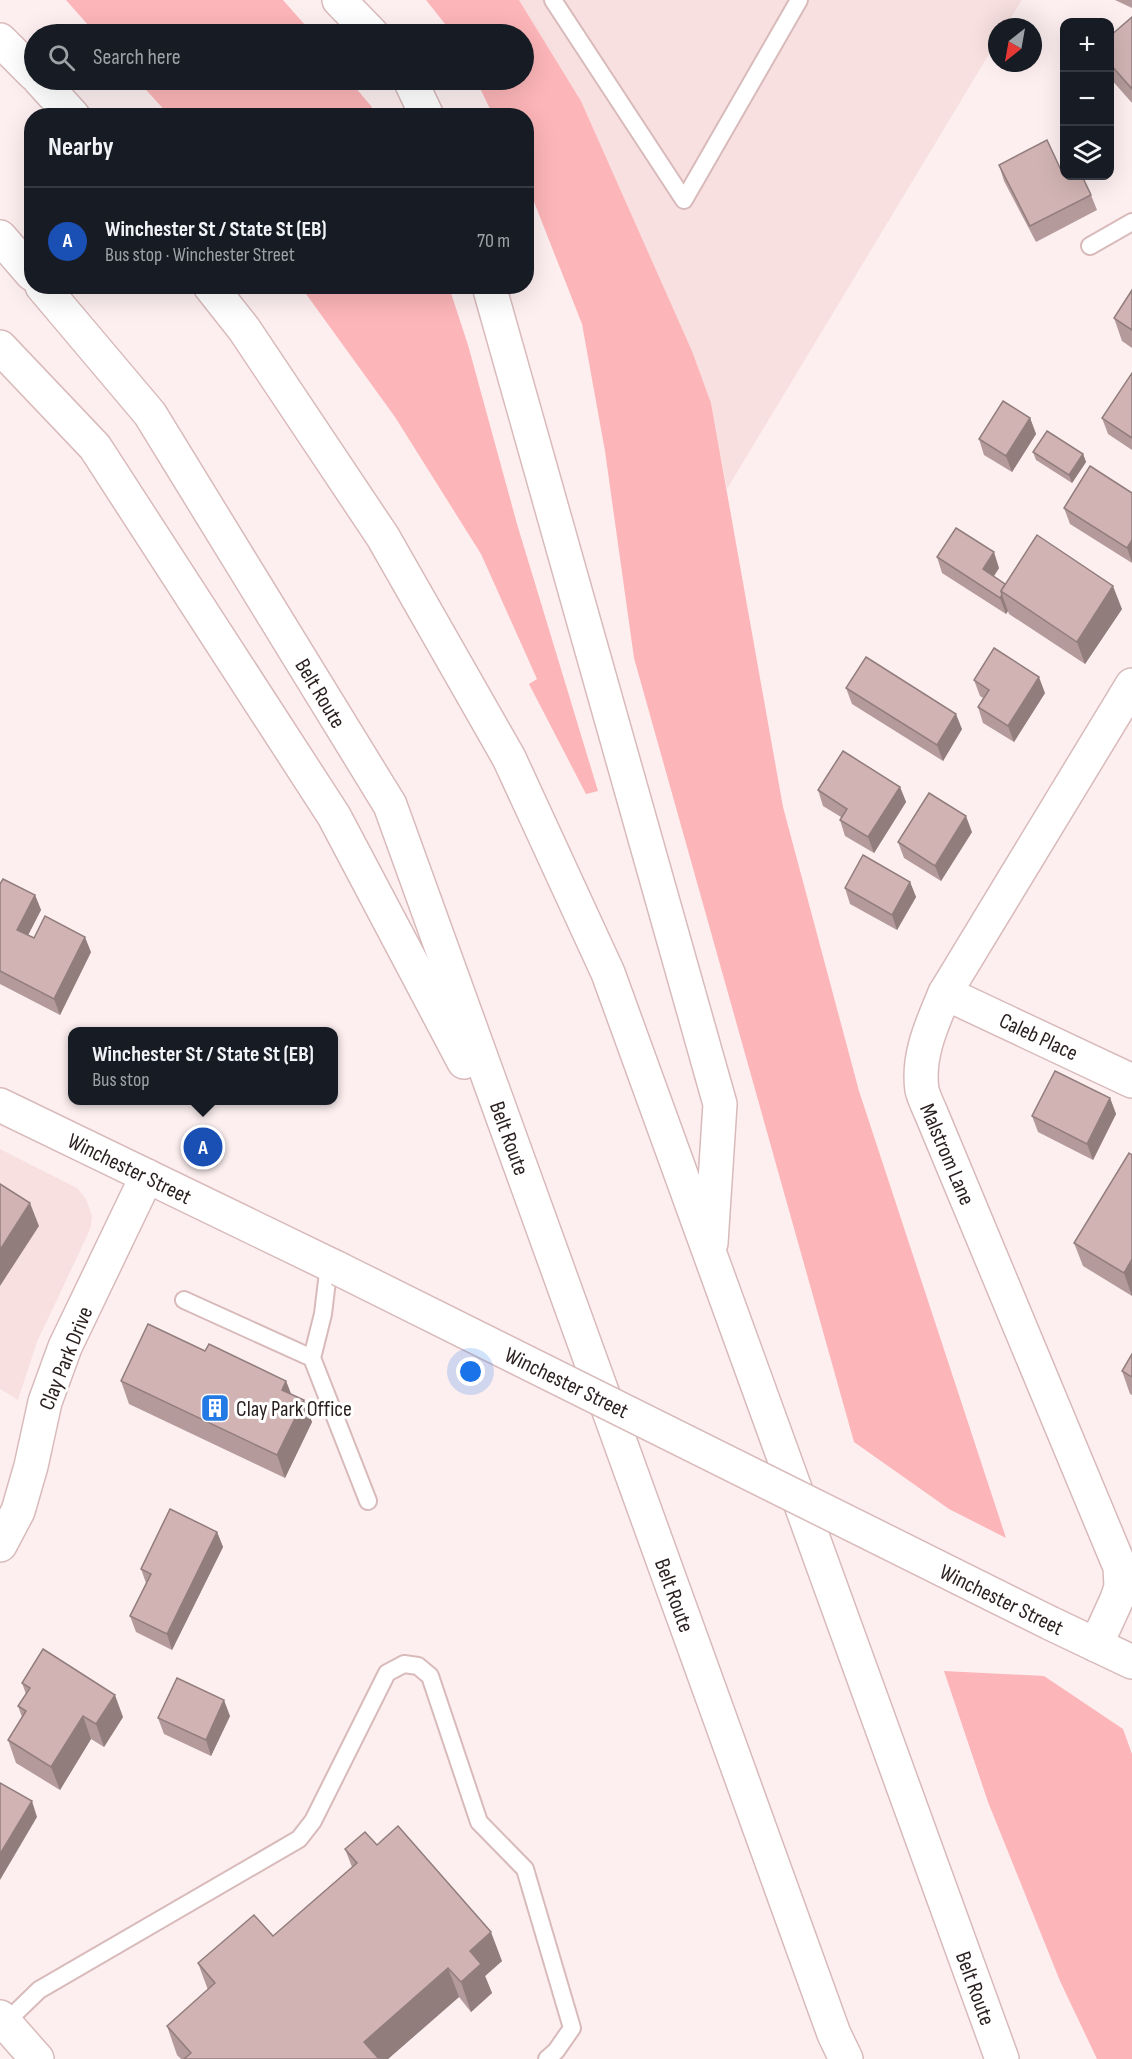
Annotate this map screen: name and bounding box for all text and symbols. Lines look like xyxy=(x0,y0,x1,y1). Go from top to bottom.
north arrow xyxy=(988,18,1042,72)
map controls xyxy=(1060,18,1114,180)
button: + xyxy=(1060,18,1114,72)
search box xyxy=(24,24,534,90)
icon: search xyxy=(45,41,78,74)
text: Search here xyxy=(93,44,180,71)
button: − xyxy=(1060,72,1114,126)
button: layers xyxy=(1060,126,1114,180)
text: Nearby xyxy=(48,132,114,163)
text: Winchester St / State St (EB) xyxy=(105,216,327,243)
text: A xyxy=(63,229,72,253)
text: 70 m xyxy=(477,229,510,253)
text: Bus stop · Winchester Street xyxy=(105,243,295,267)
street label: Belt Route xyxy=(288,654,351,734)
street label: Caleb Place xyxy=(995,1007,1082,1067)
popup xyxy=(68,1027,338,1105)
text: Winchester St / State St (EB) xyxy=(92,1041,314,1068)
text: Bus stop xyxy=(92,1068,150,1092)
street label: Belt Route xyxy=(483,1098,534,1179)
street label: Malstrom Lane xyxy=(913,1100,980,1209)
pin: A xyxy=(184,1124,222,1170)
street label: Winchester Street xyxy=(63,1128,196,1211)
street label: Clay Park Drive xyxy=(33,1303,99,1414)
street label: Winchester Street xyxy=(500,1342,633,1425)
your location xyxy=(456,1357,485,1386)
building icon: Clay Park Office xyxy=(199,1392,231,1424)
place label: Clay Park Office xyxy=(236,1396,352,1423)
street label: Belt Route xyxy=(648,1555,699,1636)
street label: Winchester Street xyxy=(935,1559,1068,1642)
street label: Belt Route xyxy=(949,1948,1000,2029)

